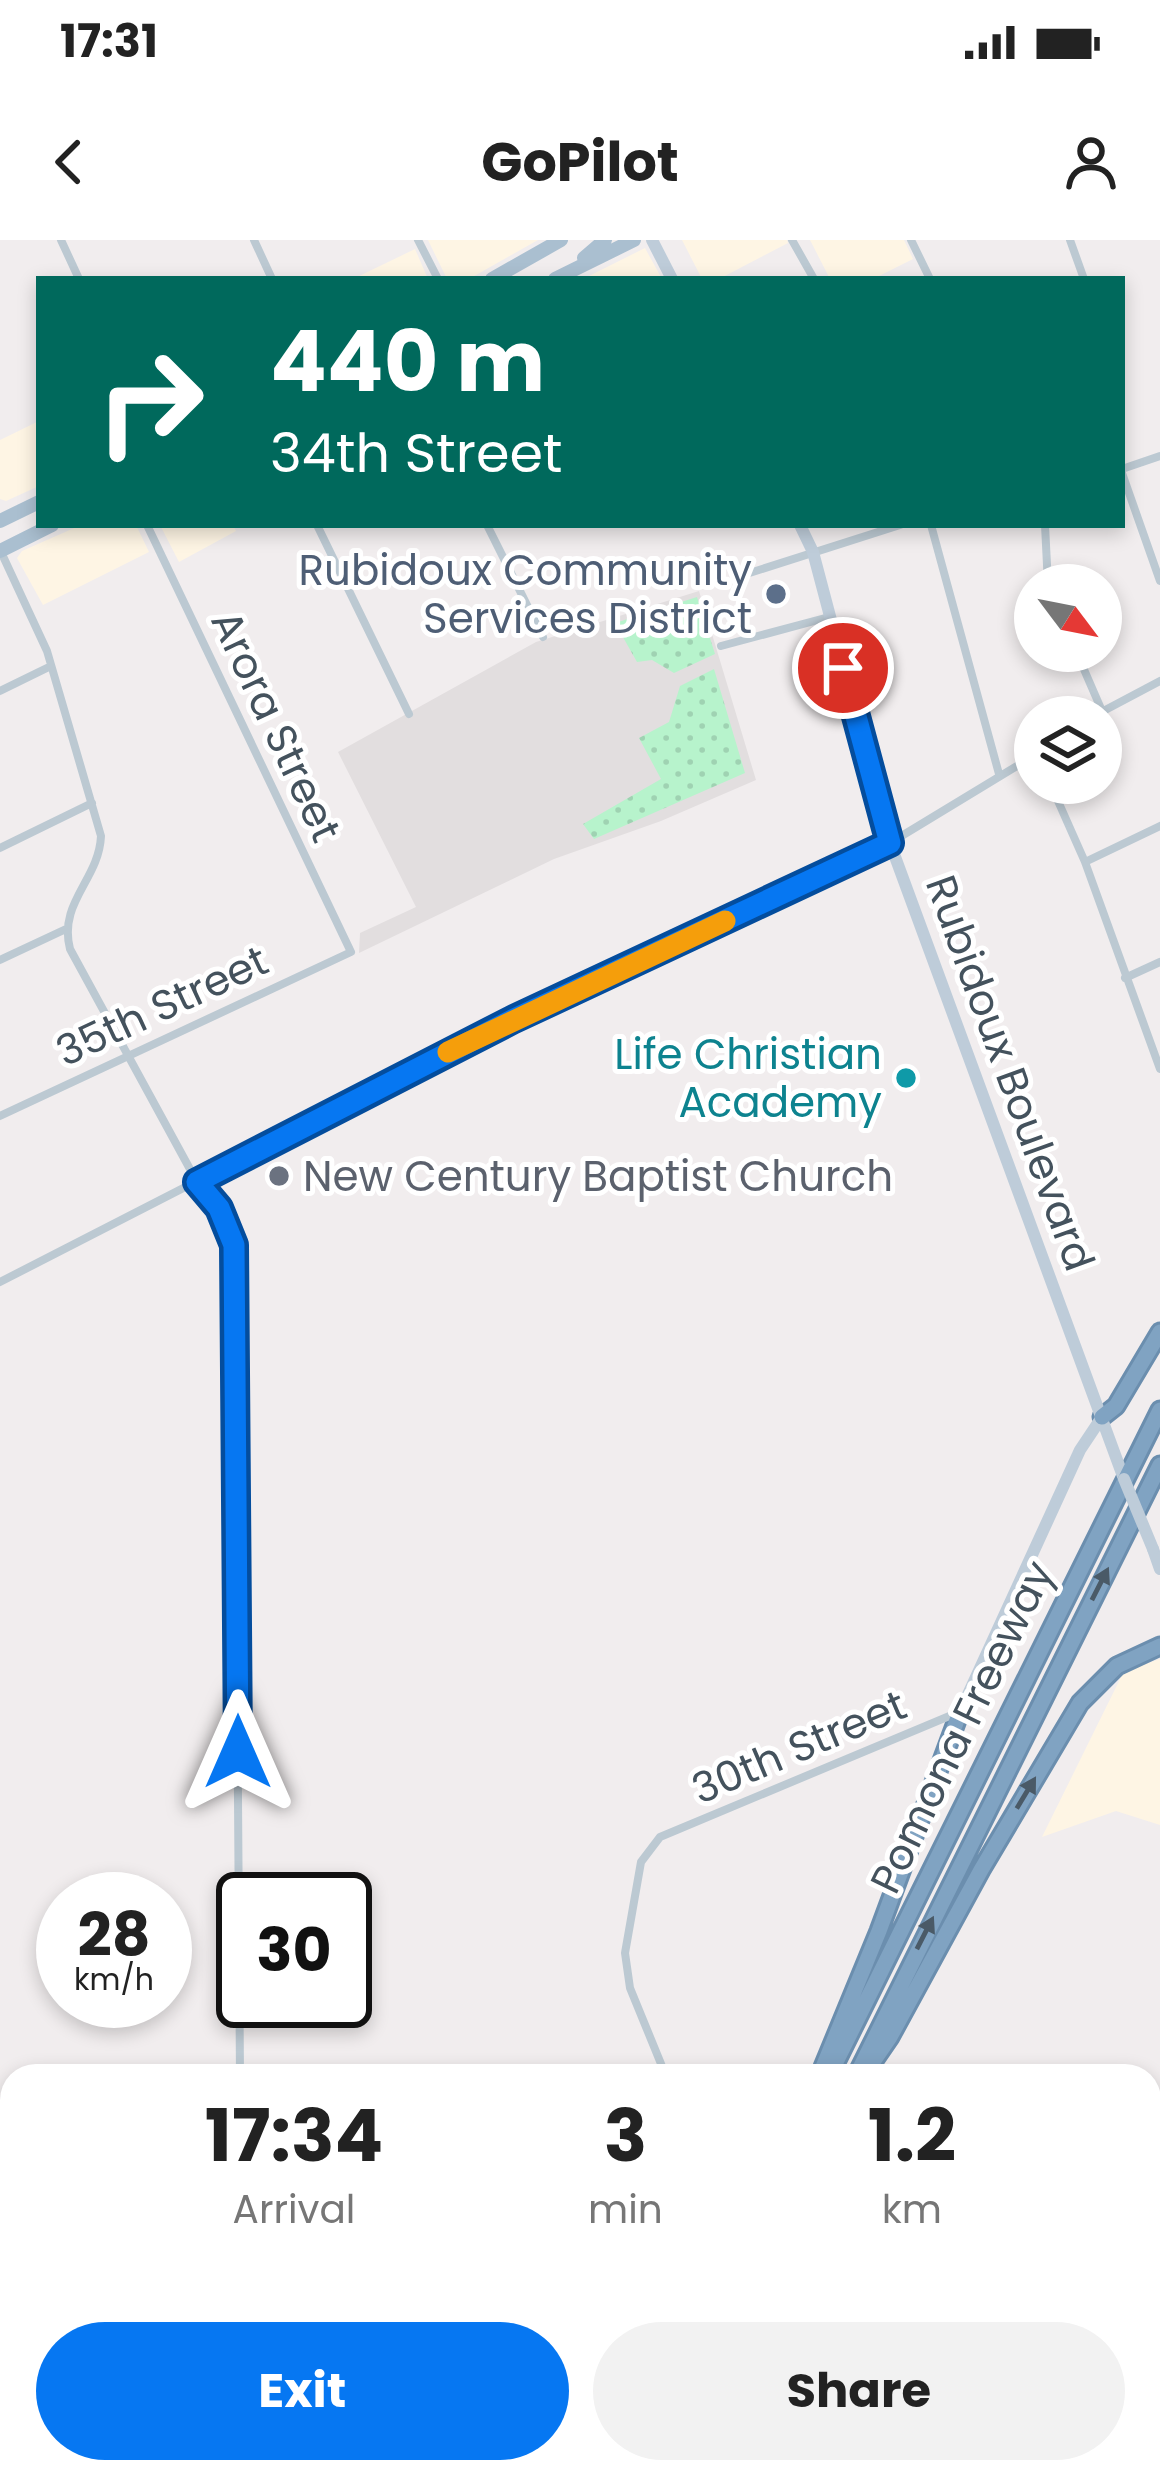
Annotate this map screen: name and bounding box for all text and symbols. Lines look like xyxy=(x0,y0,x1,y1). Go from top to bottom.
text: 17:31 xyxy=(60,10,158,73)
text: GoPilot xyxy=(481,124,679,200)
icon: back xyxy=(36,129,102,195)
icon: person xyxy=(1058,129,1124,195)
text: 440 m xyxy=(270,303,545,420)
icon: right xyxy=(72,324,228,480)
text: 34th Street xyxy=(270,415,563,491)
place label: Rubidoux Community Services District xyxy=(299,541,752,648)
north arrow xyxy=(1014,564,1122,672)
map controls xyxy=(1014,564,1122,804)
marker: Rubidoux Community Services District xyxy=(763,581,789,607)
street label: Arora Street xyxy=(197,601,355,851)
pin xyxy=(792,617,894,719)
icon: arrive xyxy=(810,635,876,701)
button: layers xyxy=(1014,696,1122,804)
street label: Rubidoux Boulevard xyxy=(911,867,1109,1279)
street label: 35th Street xyxy=(46,931,278,1081)
place label: Life Christian Academy xyxy=(614,1025,882,1132)
marker: Life Christian Academy xyxy=(893,1065,919,1091)
place label: New Century Baptist Church xyxy=(303,1147,893,1206)
marker: New Century Baptist Church xyxy=(266,1163,292,1189)
street label: Pomona Freeway xyxy=(856,1551,1068,1903)
one-way arrow xyxy=(1089,1567,1109,1602)
street label: 30th Street xyxy=(683,1675,915,1819)
position arrow xyxy=(175,1689,301,1815)
one-way arrow xyxy=(1015,1776,1036,1810)
speed limit sign: 30 xyxy=(216,1872,372,2028)
text: 28 xyxy=(77,1893,151,1977)
one-way arrow xyxy=(915,1916,935,1950)
text: km/h xyxy=(74,1958,154,2001)
text: 17:34 xyxy=(205,2085,383,2186)
text: 3 xyxy=(604,2085,647,2186)
text: 1.2 xyxy=(868,2085,956,2186)
text: Arrival xyxy=(233,2182,355,2237)
text: min xyxy=(588,2182,663,2237)
text: km xyxy=(882,2182,942,2237)
button: Exit xyxy=(36,2322,569,2460)
button: Share xyxy=(593,2322,1125,2460)

